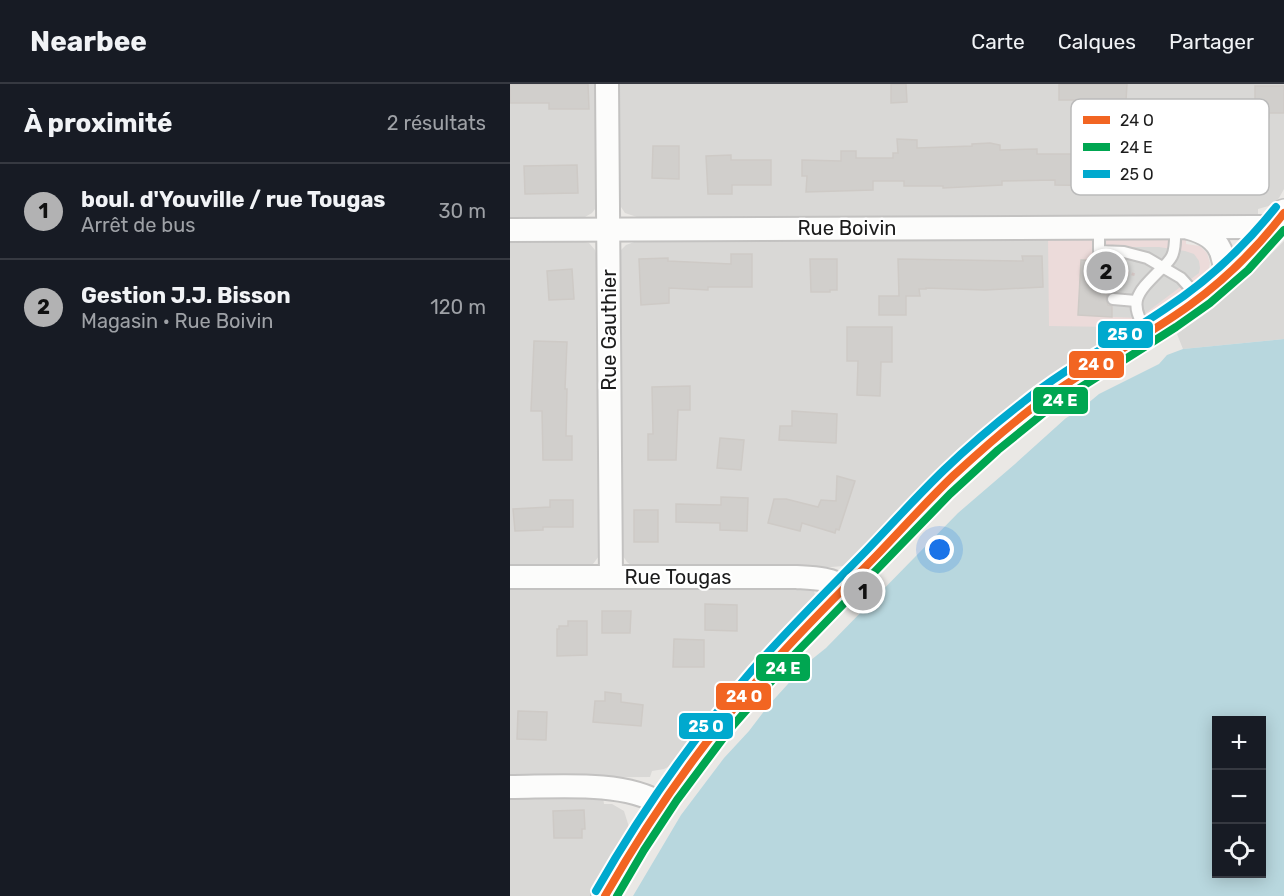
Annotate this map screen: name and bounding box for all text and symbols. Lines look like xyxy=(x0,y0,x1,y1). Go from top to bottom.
text: Nearbee xyxy=(30,25,147,58)
text: Carte xyxy=(971,29,1025,54)
text: Calques xyxy=(1058,29,1136,54)
text: Partager xyxy=(1169,29,1254,54)
legend xyxy=(1071,99,1269,195)
text: À proximité xyxy=(24,108,173,139)
text: 2 résultats xyxy=(387,111,486,135)
text: 24 O xyxy=(1120,111,1154,130)
text: 24 E xyxy=(1120,138,1153,157)
text: 25 O xyxy=(1120,165,1154,184)
text: boul. d'Youville / rue Tougas xyxy=(81,186,386,213)
text: 1 xyxy=(39,199,48,223)
text: 30 m xyxy=(439,199,486,223)
text: Arrêt de bus xyxy=(81,213,195,237)
street label: Rue Boivin xyxy=(798,216,896,240)
pin: 2 xyxy=(1086,248,1126,294)
street label: Rue Gauthier xyxy=(597,269,621,391)
text: Gestion J.J. Bisson xyxy=(81,282,291,309)
text: 2 xyxy=(37,295,50,319)
text: 120 m xyxy=(430,295,486,319)
text: Magasin · Rue Boivin xyxy=(81,309,273,333)
line badge: 25 O xyxy=(1097,320,1154,349)
text: 25 O xyxy=(1107,325,1143,344)
line badge: 24 O xyxy=(1068,350,1125,379)
text: 24 O xyxy=(1078,355,1114,374)
line badge: 24 E xyxy=(1032,386,1089,415)
text: 24 E xyxy=(1043,391,1077,410)
your location xyxy=(925,535,954,564)
street label: Rue Tougas xyxy=(624,565,732,589)
pin: 1 xyxy=(844,568,882,614)
line badge: 24 E xyxy=(755,653,811,682)
text: 24 E xyxy=(766,659,800,678)
line badge: 24 O xyxy=(715,682,772,711)
text: 24 O xyxy=(726,687,762,706)
line badge: 25 O xyxy=(678,712,734,740)
map controls xyxy=(1212,716,1266,878)
button: + xyxy=(1212,716,1266,770)
text: 25 O xyxy=(688,717,724,736)
button: − xyxy=(1212,770,1266,824)
button: locate xyxy=(1212,824,1266,878)

